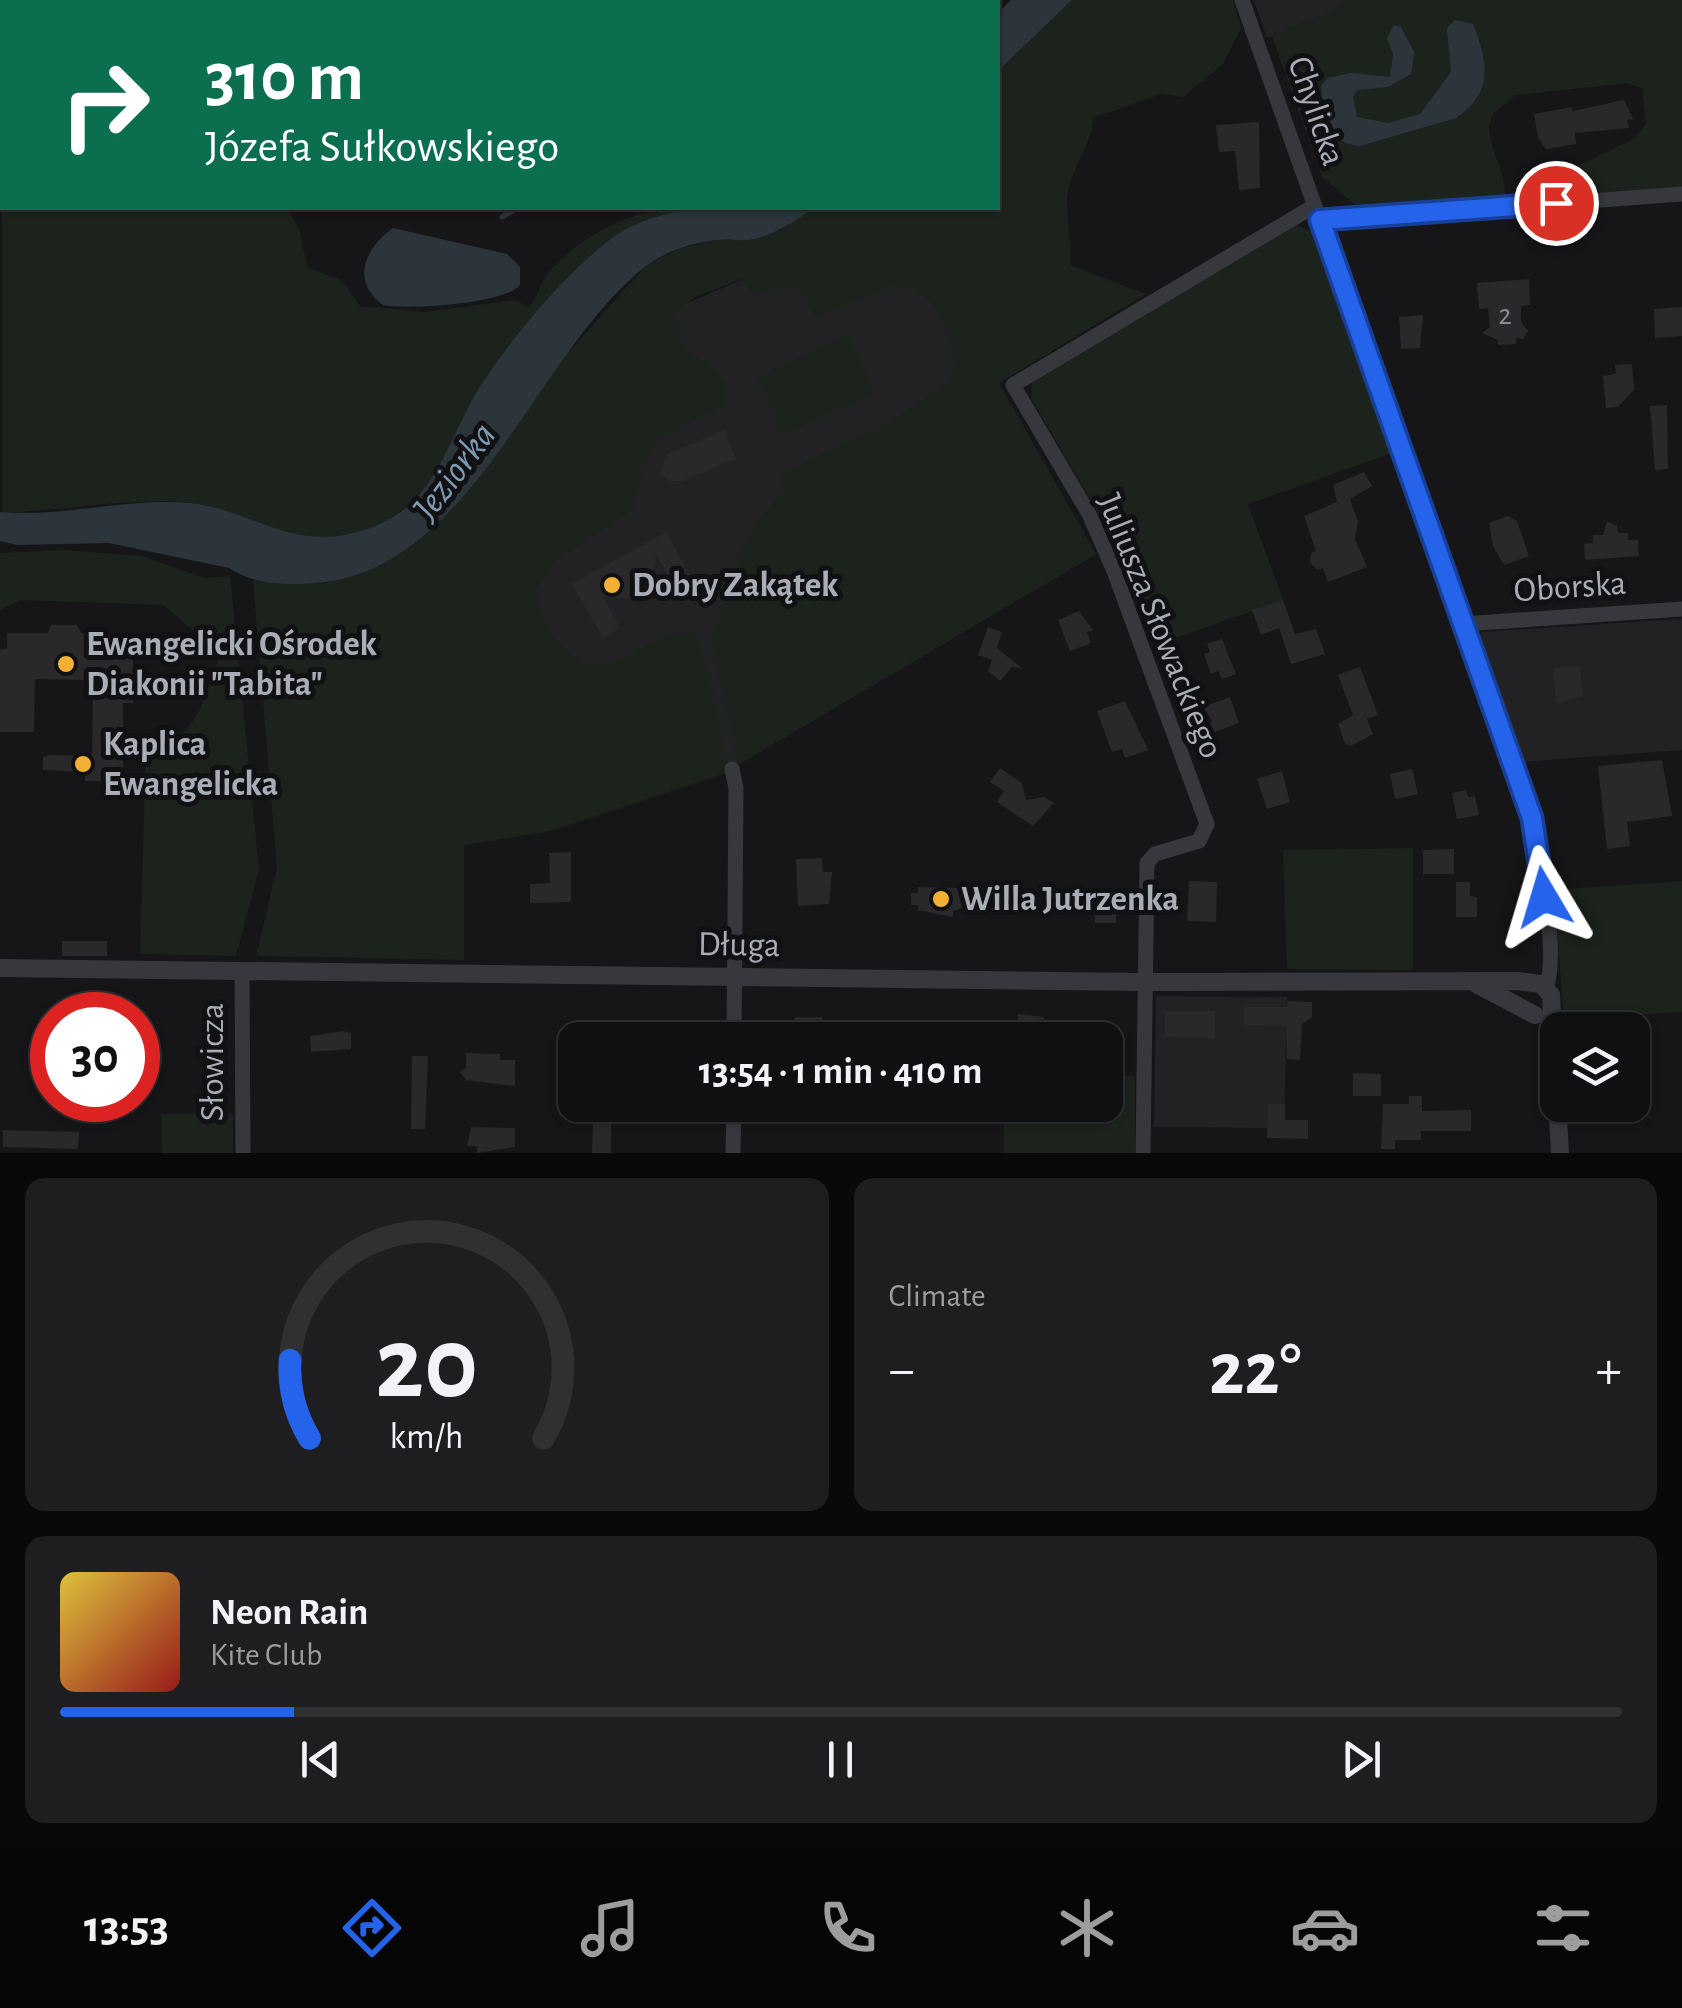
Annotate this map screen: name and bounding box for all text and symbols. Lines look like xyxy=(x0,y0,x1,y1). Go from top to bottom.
icon: right xyxy=(40,40,170,170)
text: 310 m xyxy=(205,43,364,113)
street label: Chylicka xyxy=(1281,52,1351,170)
text: Józefa Sułkowskiego xyxy=(205,125,559,170)
pin xyxy=(1514,161,1599,246)
icon: arrive xyxy=(1529,176,1584,231)
house number: 2 xyxy=(1498,300,1512,330)
water label: Jeziorka xyxy=(405,416,503,529)
street label: Juliusza Słowackiego xyxy=(1091,489,1229,763)
street label: Oborska xyxy=(1513,566,1627,608)
place label: Dobry Zakątek xyxy=(632,568,839,604)
marker: Dobry Zakątek xyxy=(601,574,623,596)
place label: Ewangelicki Ośrodek Diakonii "Tabita" xyxy=(86,627,378,702)
marker: Ewangelicki Ośrodek Diakonii "Tabita" xyxy=(55,653,77,675)
place label: Kaplica Ewangelicka xyxy=(103,727,278,802)
marker: Kaplica Ewangelicka xyxy=(72,753,94,775)
position arrow xyxy=(1492,845,1596,949)
place label: Willa Jutrzenka xyxy=(961,882,1179,917)
marker: Willa Jutrzenka xyxy=(930,888,952,910)
street label: Długa xyxy=(698,927,780,963)
speed limit sign: 30 xyxy=(30,992,160,1122)
street label: Słowicza xyxy=(195,1003,230,1121)
map controls xyxy=(1540,1012,1650,1122)
button: layers xyxy=(1540,1012,1650,1122)
text: 13:54 · 1 min · 410 m xyxy=(699,1053,982,1091)
text: Climate xyxy=(889,1280,986,1312)
text: 20 xyxy=(375,1313,478,1417)
text: 22° xyxy=(1209,1333,1302,1408)
text: − xyxy=(889,1343,915,1398)
text: + xyxy=(1596,1343,1622,1398)
text: km/h xyxy=(390,1419,464,1455)
text: Neon Rain xyxy=(210,1594,368,1632)
text: Kite Club xyxy=(210,1639,322,1671)
icon: previous xyxy=(293,1732,348,1787)
icon: pause xyxy=(813,1732,868,1787)
icon: next xyxy=(1334,1732,1389,1787)
icon: directions xyxy=(337,1893,407,1963)
icon: music xyxy=(575,1893,645,1963)
icon: phone xyxy=(813,1893,883,1963)
icon: climate xyxy=(1052,1893,1122,1963)
icon: car xyxy=(1290,1893,1360,1963)
icon: filters xyxy=(1528,1893,1598,1963)
text: 13:53 xyxy=(84,1905,169,1950)

